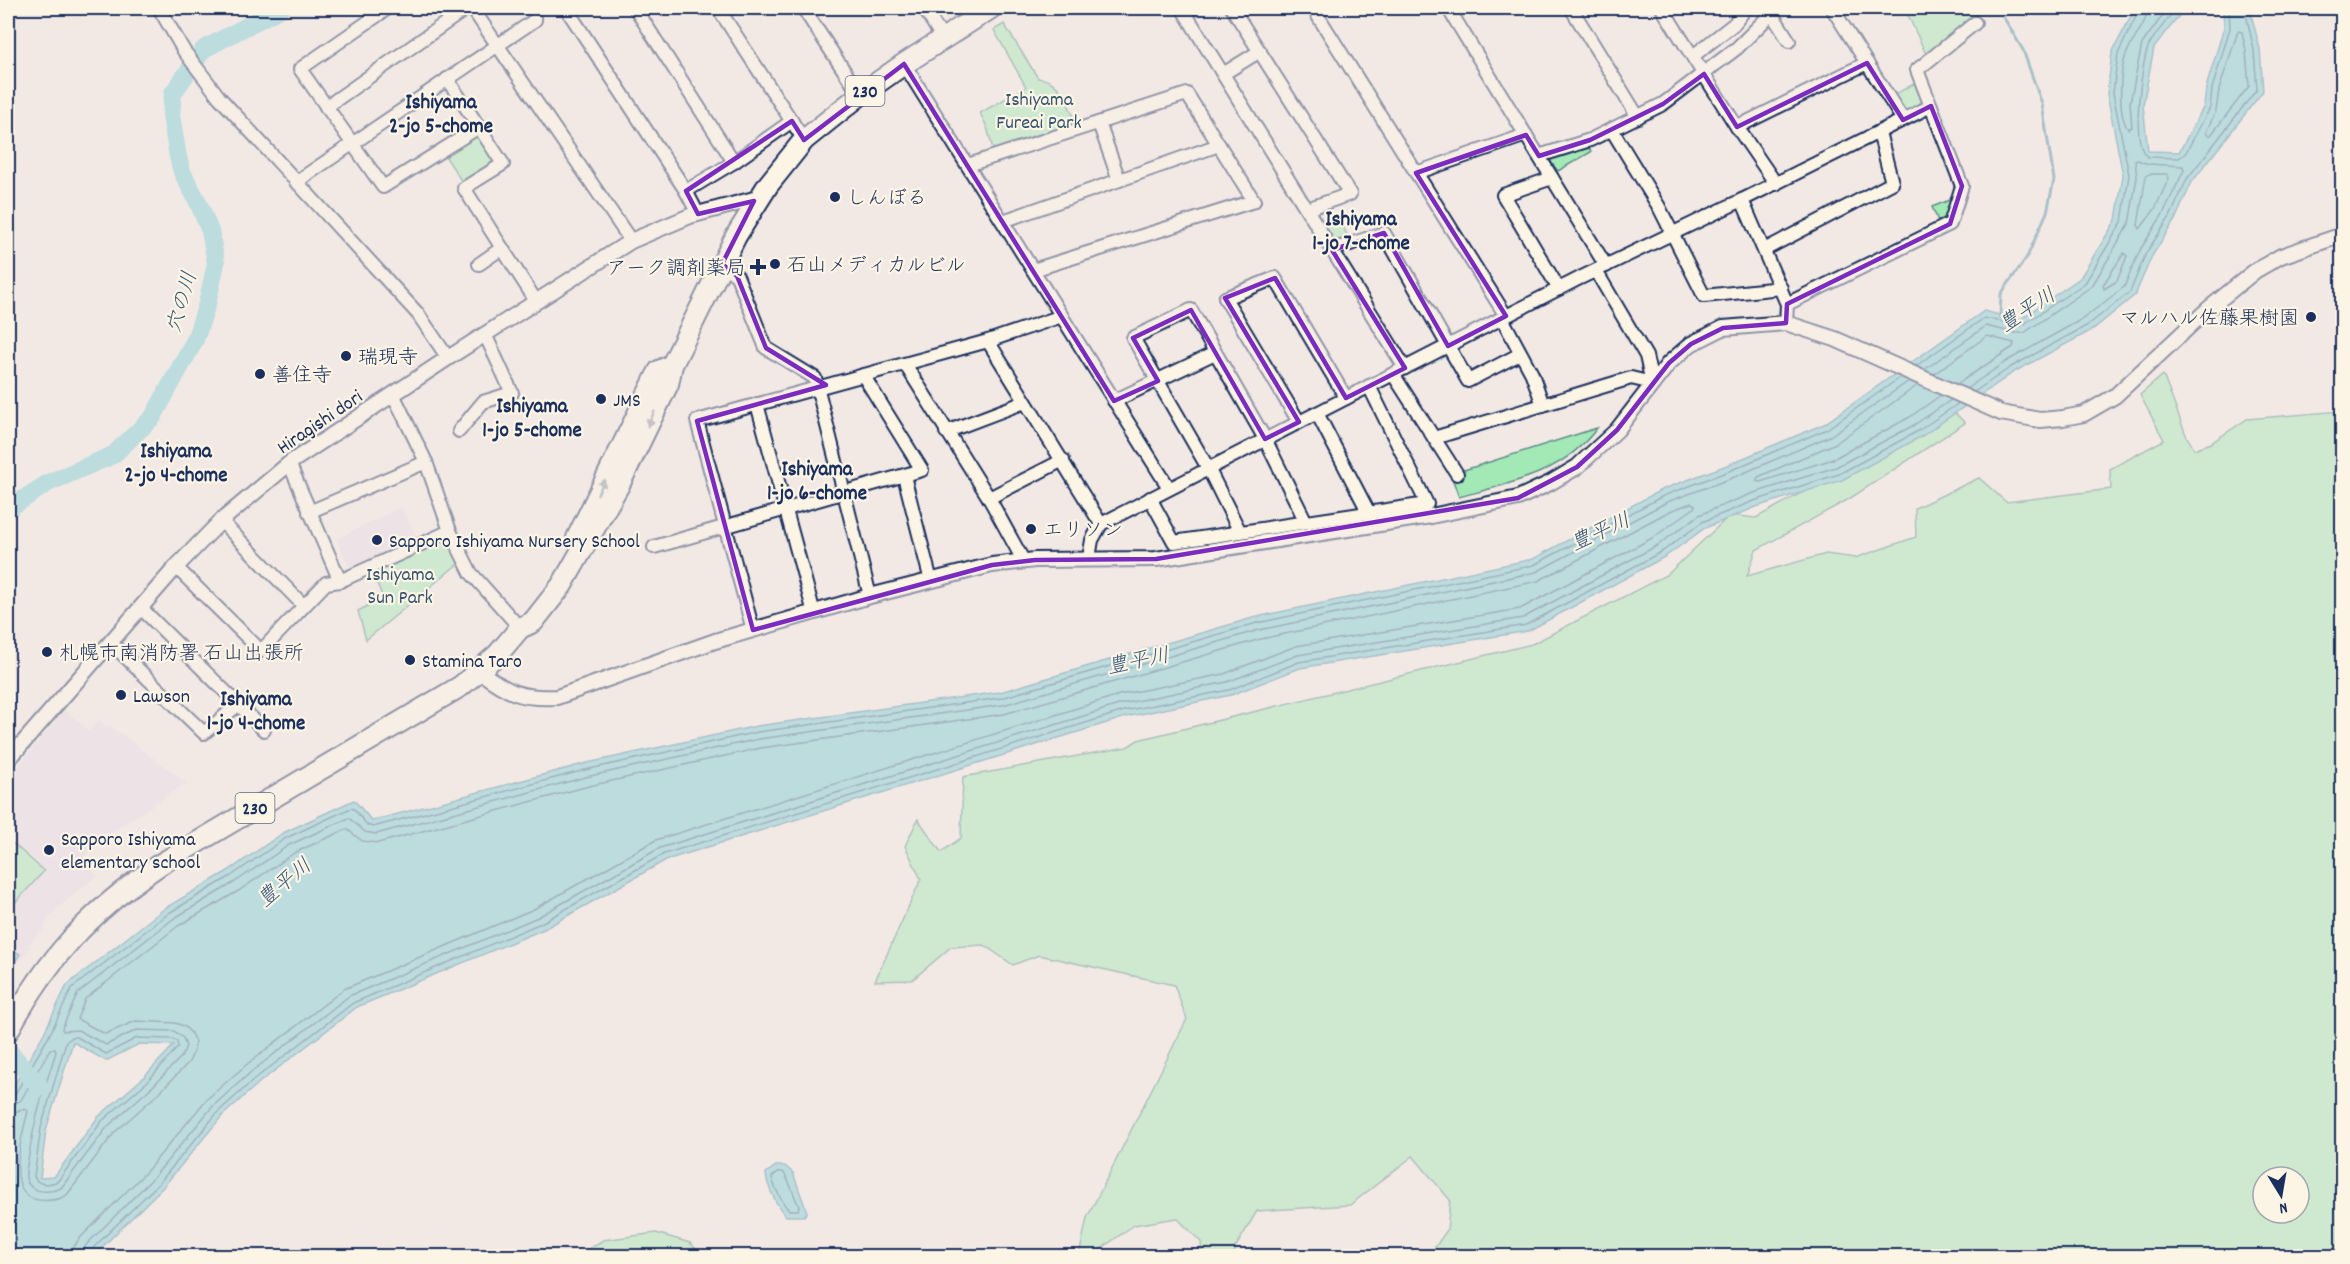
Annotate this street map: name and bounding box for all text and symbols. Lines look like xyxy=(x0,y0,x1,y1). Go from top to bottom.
road number: 230 xyxy=(846,76,884,106)
park label: Ishiyama Fureai Park xyxy=(996,87,1082,138)
district label: Ishiyama 2-jo 5-chome xyxy=(389,89,493,143)
place label: しんぼる xyxy=(847,186,927,214)
marker: しんぼる xyxy=(828,190,842,204)
district label: Ishiyama 1-jo 7-chome xyxy=(1312,206,1410,260)
place label: 石山メディカルビル xyxy=(787,253,966,281)
place label: アーク調剤薬局 xyxy=(607,256,746,284)
marker: 石山メディカルビル xyxy=(768,257,782,271)
marker: アーク調剤薬局 xyxy=(751,260,765,274)
water label: 穴の川 xyxy=(161,268,207,337)
water label: 豊平川 xyxy=(1994,282,2063,341)
place label: マルハル佐藤果樹園 xyxy=(2119,306,2299,334)
marker: マルハル佐藤果樹園 xyxy=(2304,310,2318,324)
place label: 瑞現寺 xyxy=(358,345,418,373)
marker: 瑞現寺 xyxy=(339,349,353,363)
place label: 善住寺 xyxy=(272,363,332,391)
marker: 善住寺 xyxy=(253,367,267,381)
street label: Hiragishi dori xyxy=(272,384,370,463)
place label: JMS xyxy=(613,388,641,416)
marker: JMS xyxy=(594,392,608,406)
district label: Ishiyama 1-jo 5-chome xyxy=(482,393,582,447)
one-way arrow xyxy=(646,411,655,428)
district label: Ishiyama 2-jo 4-chome xyxy=(125,438,227,492)
district label: Ishiyama 1-jo 6-chome xyxy=(767,456,867,510)
one-way arrow xyxy=(597,479,606,496)
water label: 豊平川 xyxy=(1566,507,1636,560)
place label: エリソン xyxy=(1043,518,1123,546)
marker: エリソン xyxy=(1024,522,1038,536)
place label: Sapporo Ishiyama Nursery School xyxy=(389,529,640,557)
marker: Sapporo Ishiyama Nursery School xyxy=(370,533,384,547)
park label: Ishiyama Sun Park xyxy=(366,562,435,613)
place label: 札幌市南消防署 石山出張所 xyxy=(59,641,304,669)
water label: 豊平川 xyxy=(1105,642,1172,684)
marker: 札幌市南消防署 石山出張所 xyxy=(40,645,54,659)
place label: Stamina Taro xyxy=(422,649,522,677)
marker: Stamina Taro xyxy=(403,653,417,667)
place label: Lawson xyxy=(133,684,190,712)
district label: Ishiyama 1-jo 4-chome xyxy=(207,686,305,740)
marker: Lawson xyxy=(114,688,128,702)
road number: 230 xyxy=(236,793,274,823)
place label: Sapporo Ishiyama elementary school xyxy=(61,827,200,878)
marker: Sapporo Ishiyama elementary school xyxy=(42,843,56,857)
water label: 豊平川 xyxy=(252,853,320,916)
north arrow xyxy=(2251,1165,2311,1225)
text: N xyxy=(2277,1195,2289,1219)

